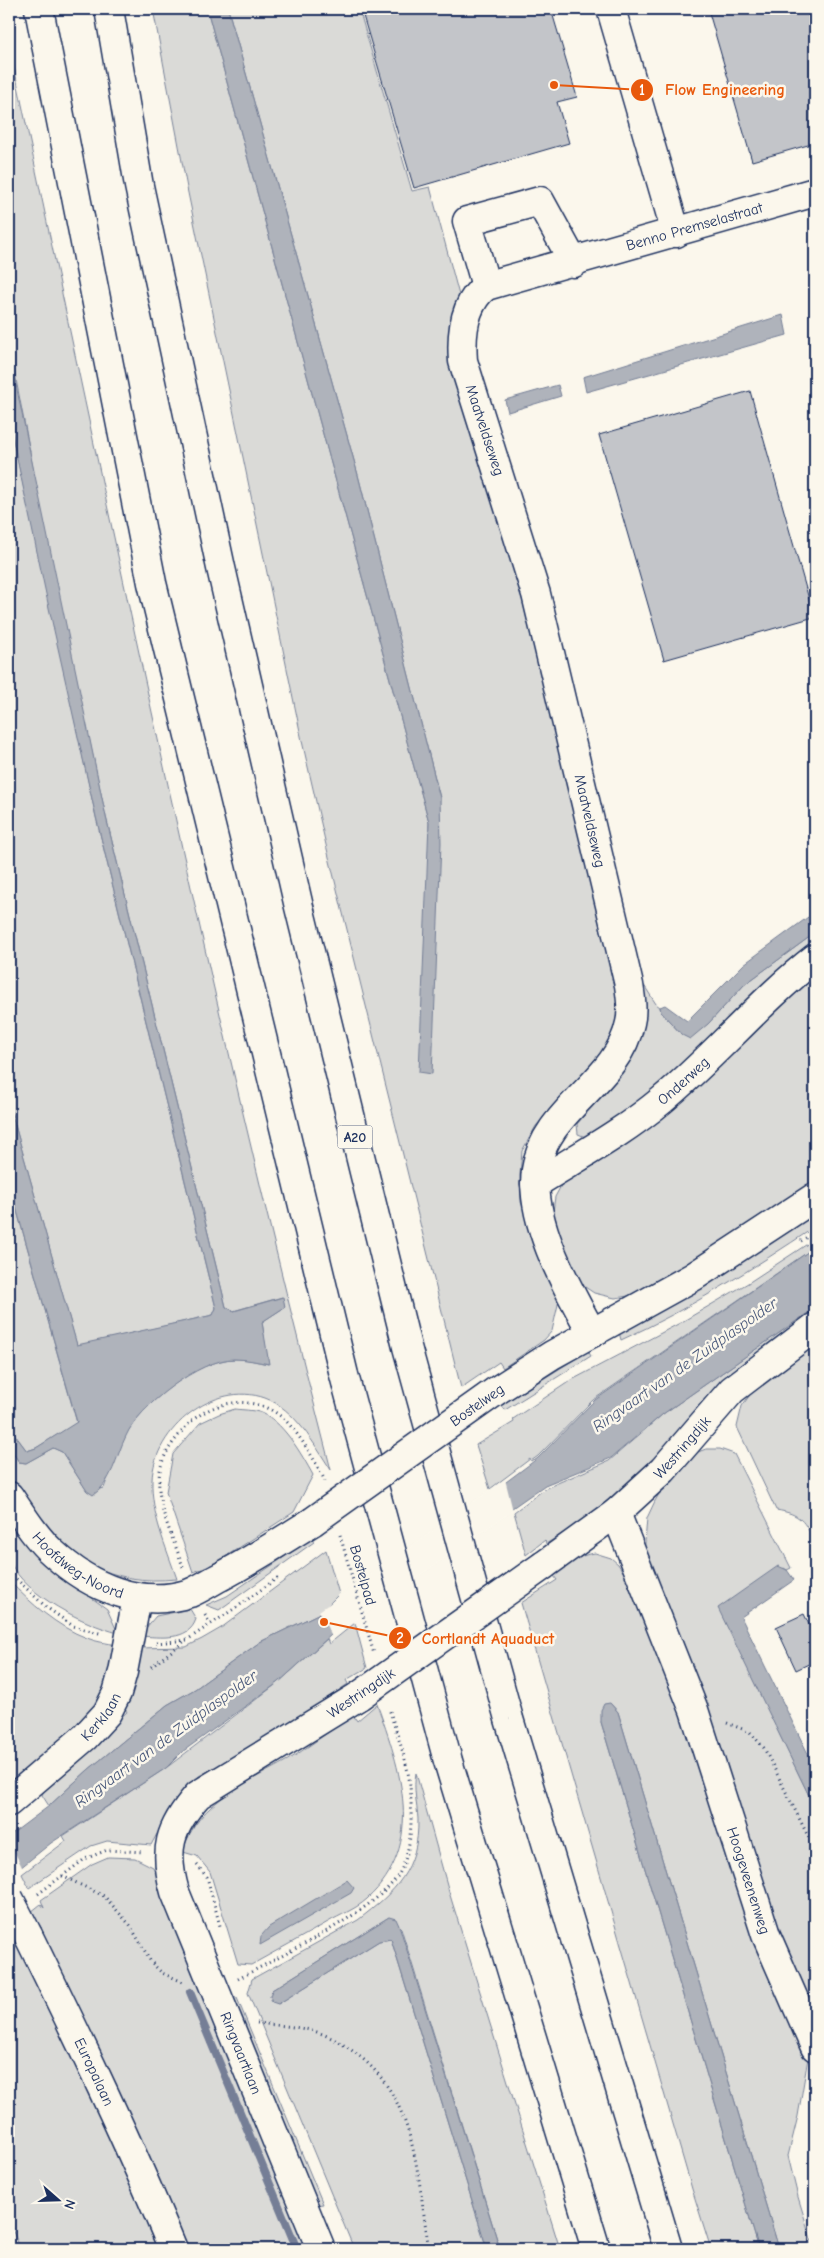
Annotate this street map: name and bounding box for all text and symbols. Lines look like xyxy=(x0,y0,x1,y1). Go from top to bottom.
callout: Flow Engineering xyxy=(630,74,795,105)
text: 1 xyxy=(639,81,645,99)
text: Flow Engineering xyxy=(665,81,785,99)
street label: Benno Premselastraat xyxy=(624,198,765,255)
street label: Maatveldseweg xyxy=(462,382,508,478)
street label: Maatveldseweg xyxy=(571,773,609,869)
street label: Onderweg xyxy=(654,1053,713,1109)
road number: A20 xyxy=(338,1126,372,1148)
water label: Ringvaart van de Zuidplaspolder xyxy=(589,1294,781,1436)
street label: Bostelweg xyxy=(446,1380,508,1430)
street label: Westringdijk xyxy=(650,1412,715,1483)
street label: Hoofdweg-Noord xyxy=(28,1528,126,1602)
street label: Bostelpad xyxy=(346,1543,380,1607)
callout: Cortlandt Aquaduct xyxy=(387,1622,564,1653)
text: 2 xyxy=(396,1629,404,1647)
text: Cortlandt Aquaduct xyxy=(422,1630,555,1648)
street label: Westringdijk xyxy=(324,1663,399,1722)
water label: Ringvaart van de Zuidplaspolder xyxy=(71,1666,261,1811)
street label: Kerklaan xyxy=(77,1690,125,1745)
street label: Hoogeveenenweg xyxy=(723,1825,774,1936)
street label: Ringvaartlaan xyxy=(216,2009,266,2097)
street label: Europalaan xyxy=(70,2035,118,2109)
north arrow xyxy=(32,2176,82,2226)
text: N xyxy=(60,2197,79,2211)

